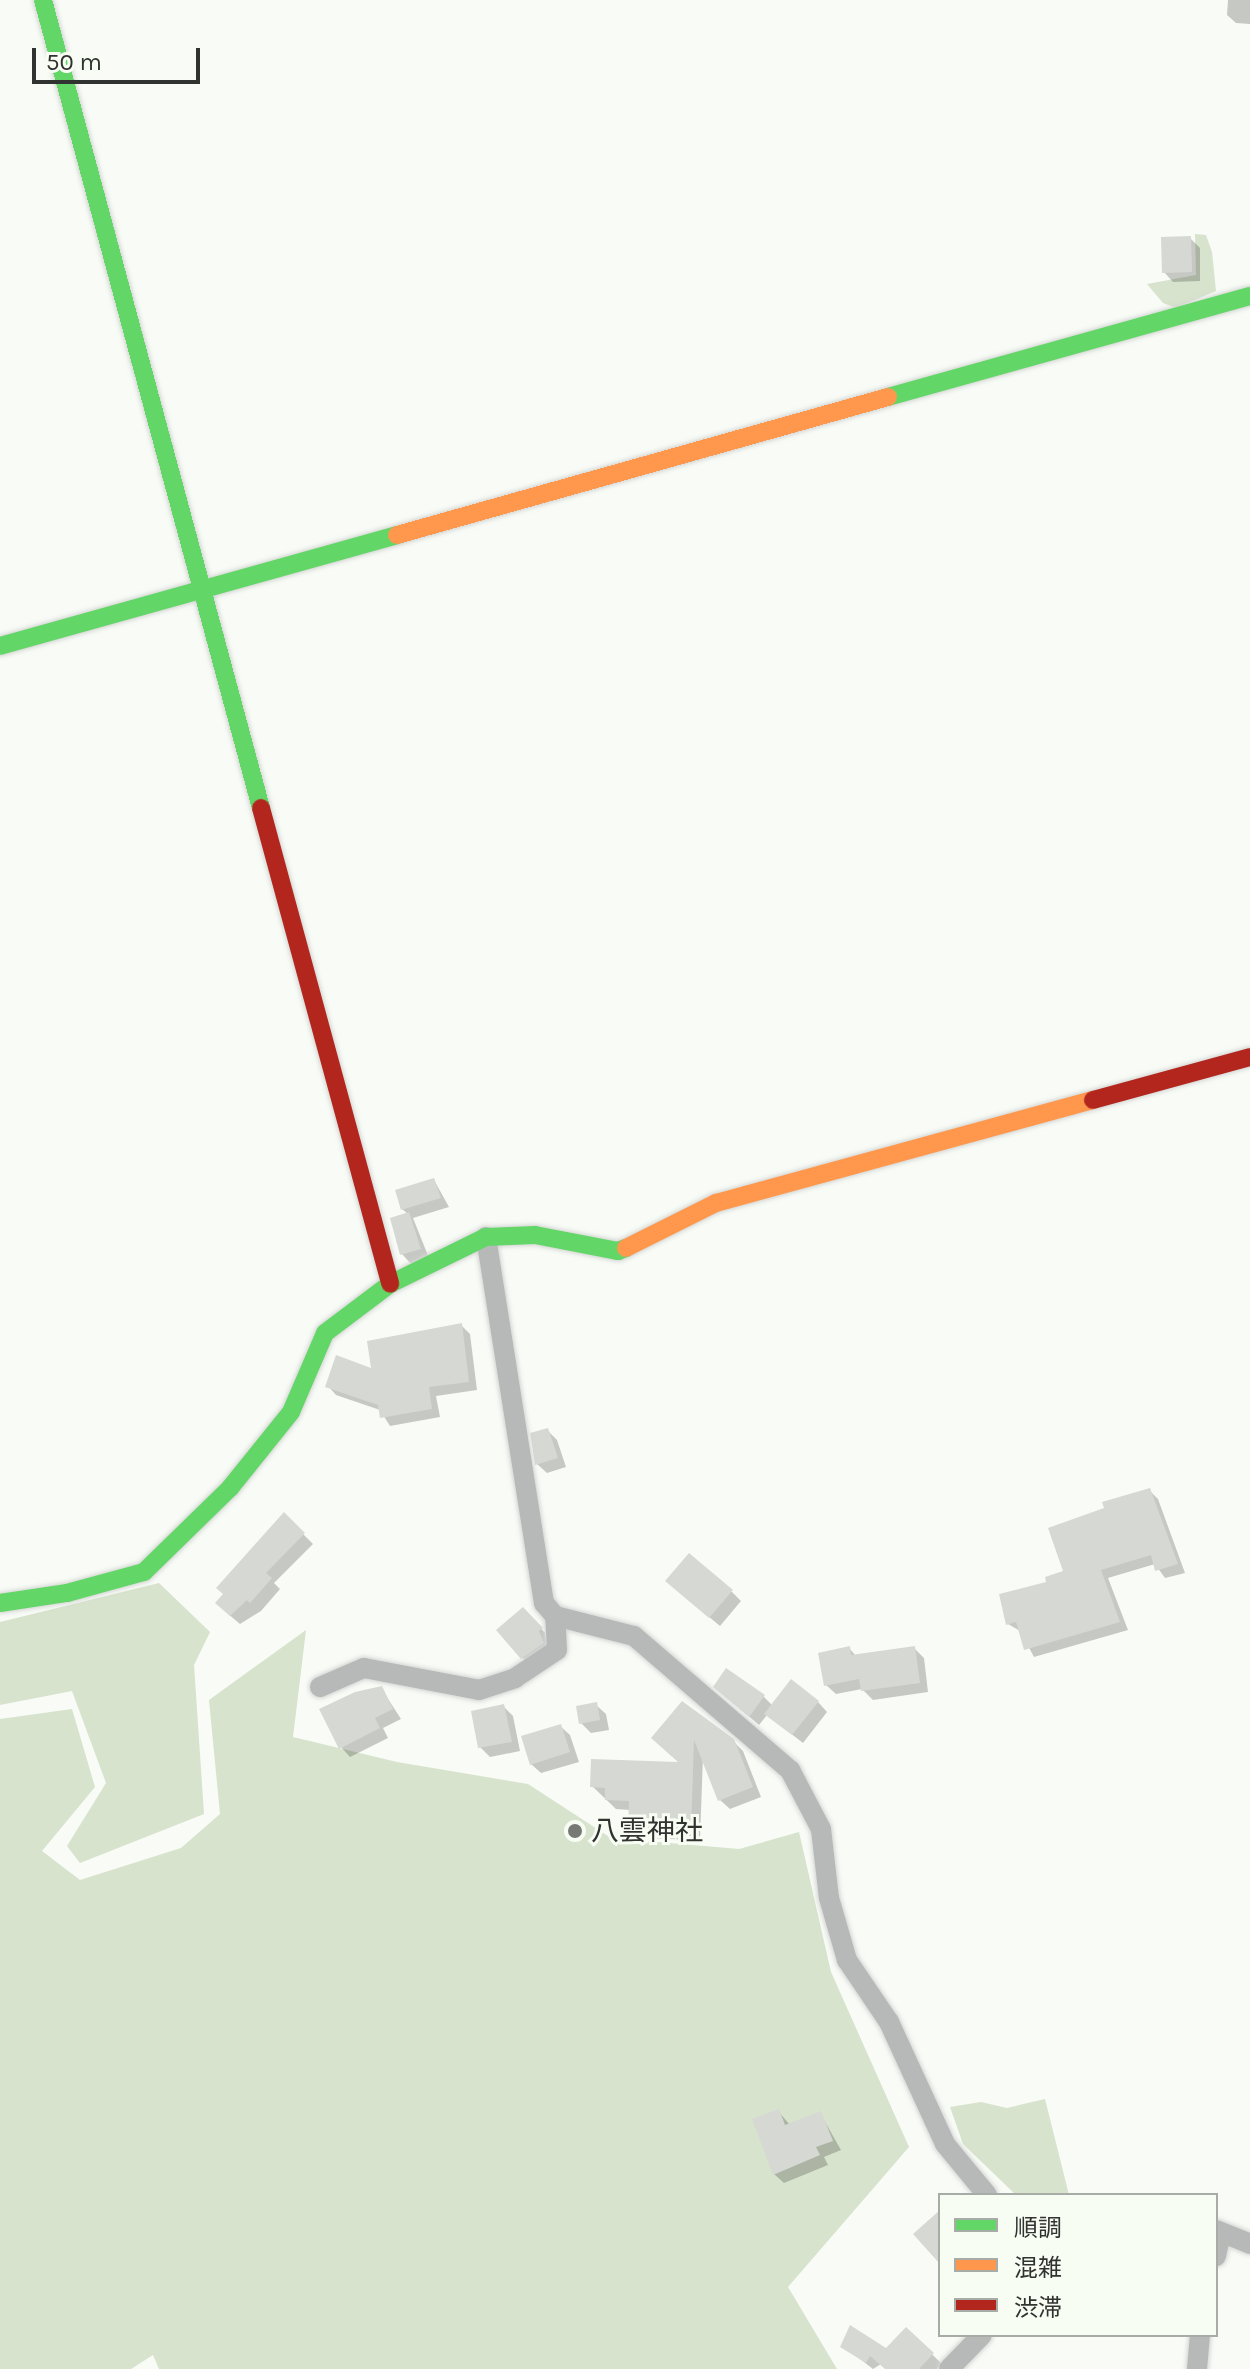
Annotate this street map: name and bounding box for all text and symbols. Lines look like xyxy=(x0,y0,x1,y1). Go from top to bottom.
scale bar xyxy=(36,32,204,82)
text: 50 m xyxy=(46,48,102,76)
place label: 八雲神社 xyxy=(591,1814,703,1848)
marker: 八雲神社 xyxy=(566,1822,584,1840)
legend xyxy=(938,2193,1218,2337)
text: 順調 xyxy=(1014,2214,1062,2242)
text: 混雑 xyxy=(1014,2254,1062,2282)
text: 渋滞 xyxy=(1014,2294,1062,2322)

